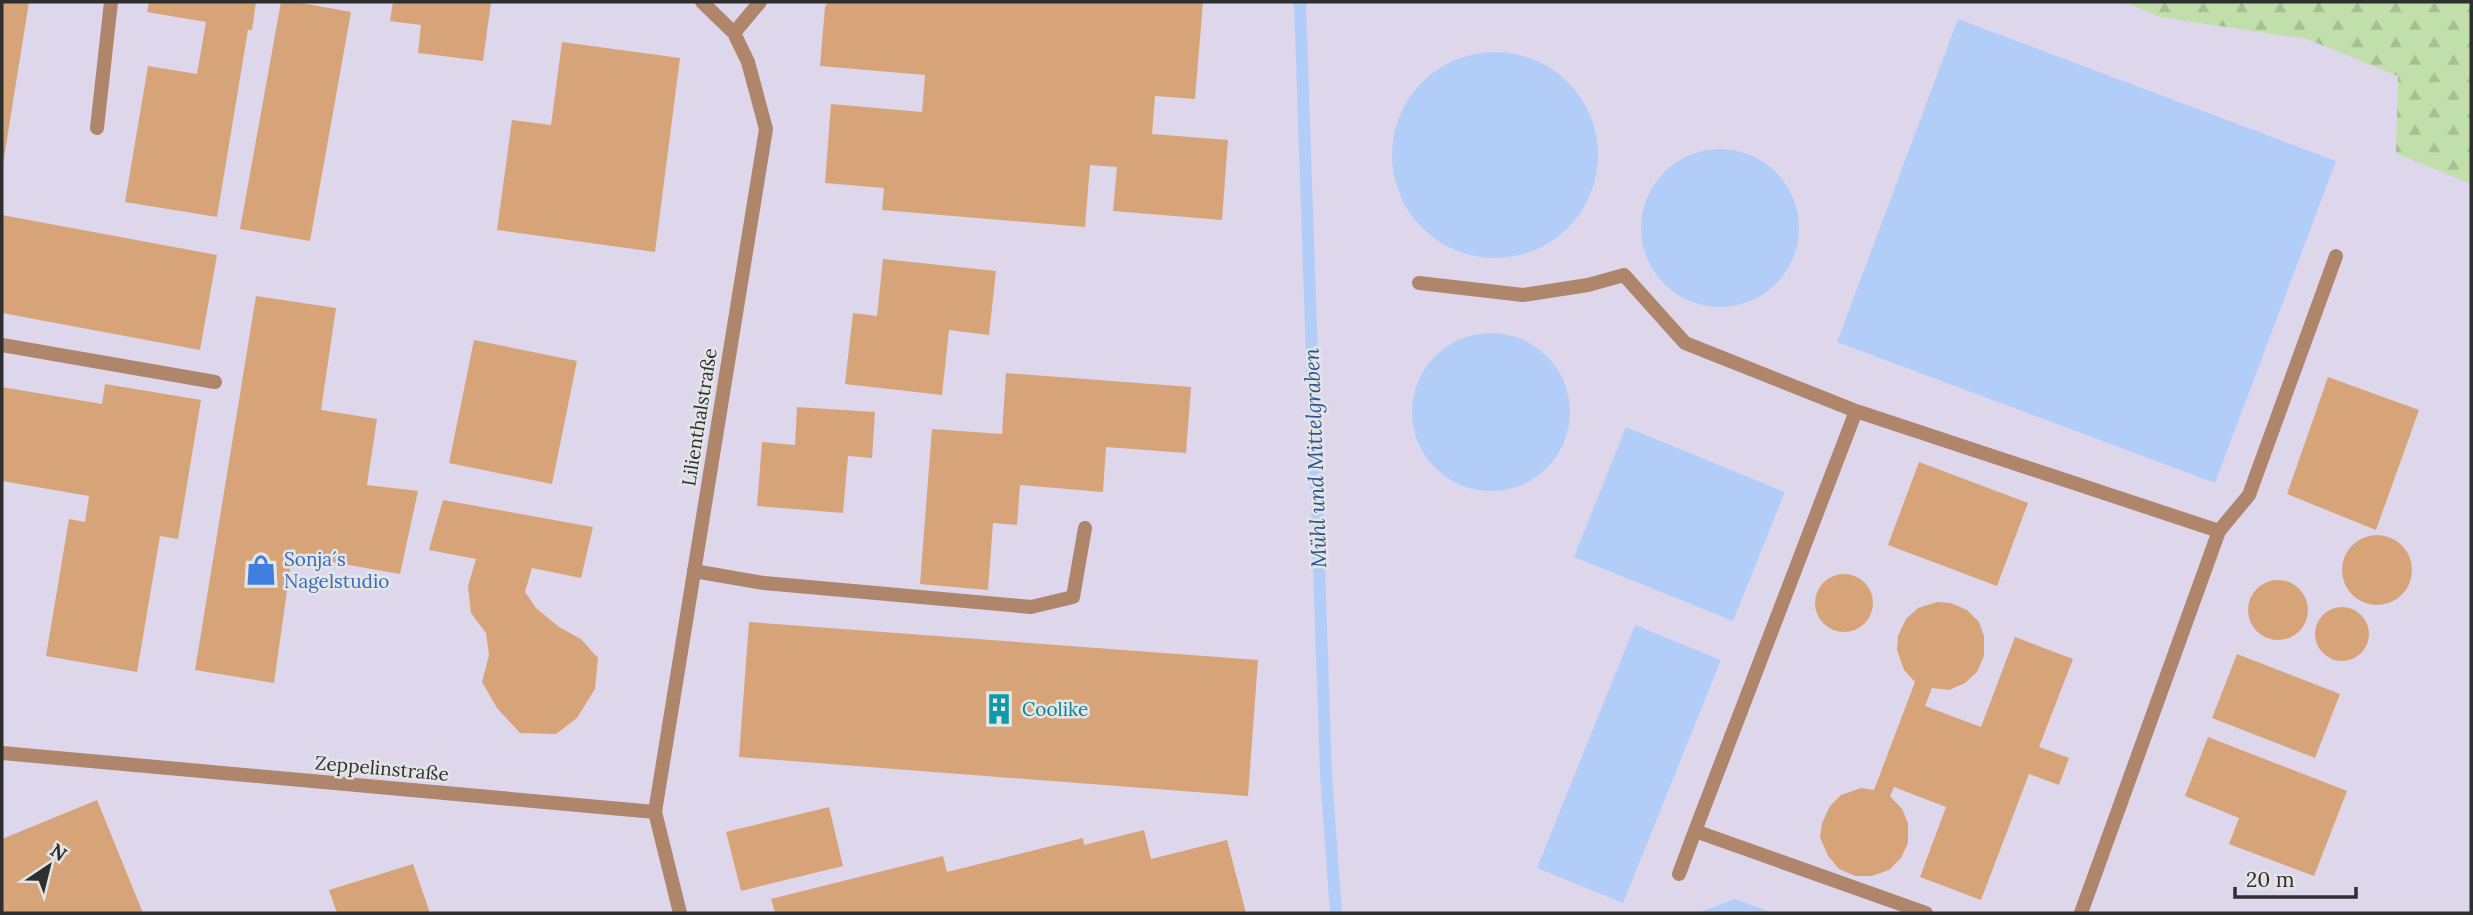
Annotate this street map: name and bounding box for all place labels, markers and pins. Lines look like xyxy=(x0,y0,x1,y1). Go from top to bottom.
place label: Sonja´s Nagelstudio xyxy=(284,547,389,593)
shop icon: Sonja´s Nagelstudio xyxy=(244,553,278,587)
building icon: Coolike xyxy=(982,692,1016,726)
place label: Coolike xyxy=(1022,697,1088,721)

